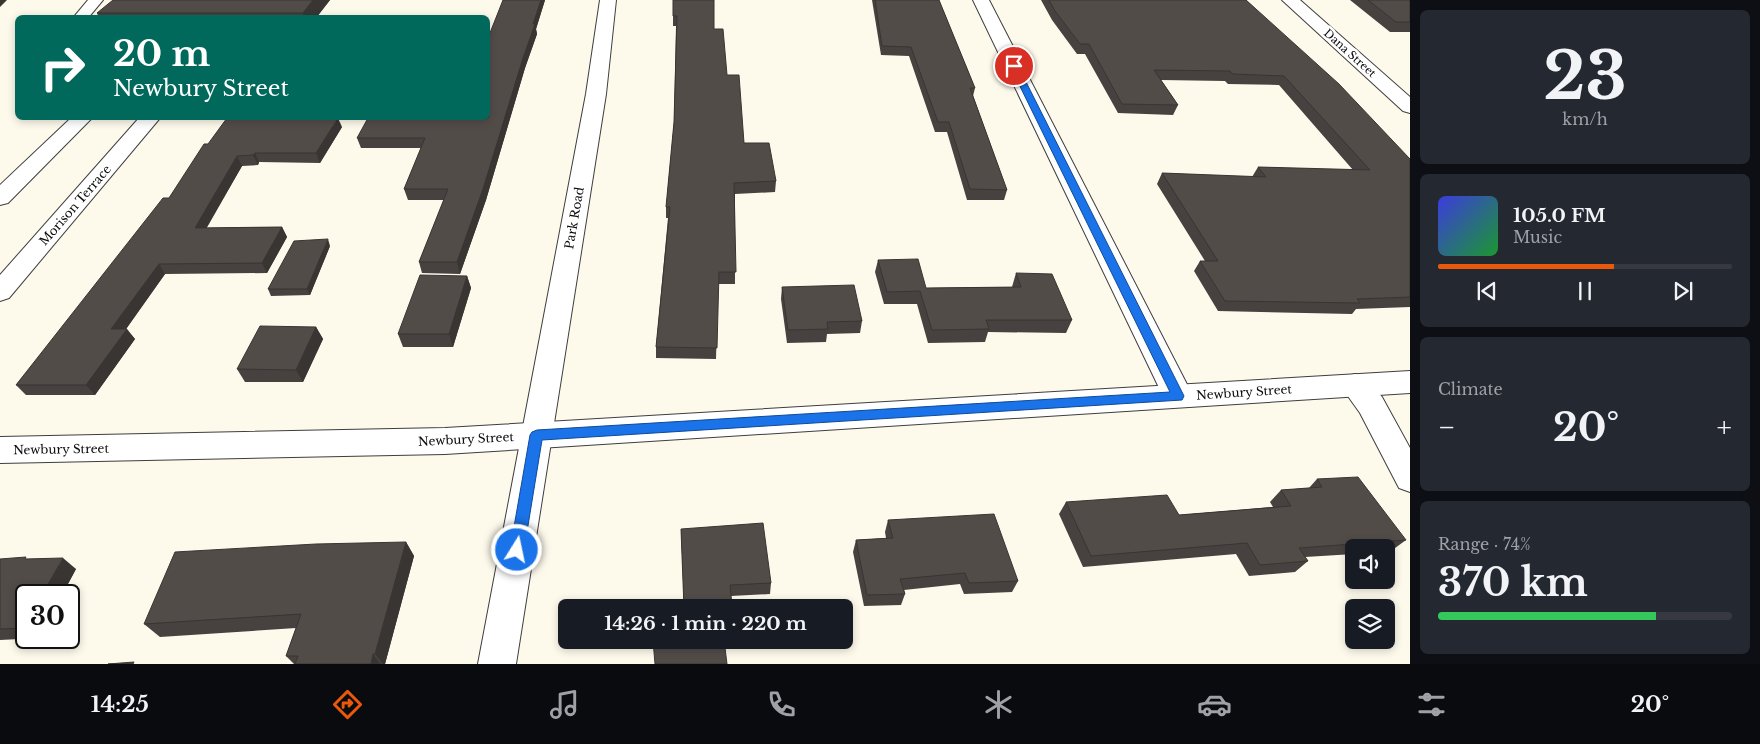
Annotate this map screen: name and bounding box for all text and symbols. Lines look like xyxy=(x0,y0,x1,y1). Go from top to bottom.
street label: Dana Street xyxy=(1321,26,1380,81)
text: 20 m xyxy=(113,32,210,75)
icon: right xyxy=(30,35,95,100)
text: 23 xyxy=(1543,36,1627,117)
pin xyxy=(993,45,1035,87)
icon: arrive xyxy=(1000,52,1028,80)
text: Newbury Street xyxy=(113,75,289,102)
text: km/h xyxy=(1562,109,1608,129)
street label: Morison Terrace xyxy=(36,162,114,248)
street label: Park Road xyxy=(561,186,587,250)
text: 105.0 FM xyxy=(1513,204,1606,227)
text: Music xyxy=(1513,227,1562,247)
icon: previous xyxy=(1473,277,1501,305)
icon: pause xyxy=(1571,277,1599,305)
icon: next xyxy=(1669,277,1697,305)
text: Climate xyxy=(1438,379,1503,399)
street label: Newbury Street xyxy=(1196,381,1293,403)
text: 20° xyxy=(1553,404,1619,451)
text: − xyxy=(1438,410,1456,445)
text: + xyxy=(1717,410,1732,445)
street label: Newbury Street xyxy=(418,429,515,449)
street label: Newbury Street xyxy=(13,441,110,457)
position arrow xyxy=(490,523,542,575)
text: Range · 74% xyxy=(1438,534,1531,554)
map controls xyxy=(1345,539,1395,649)
button: sound xyxy=(1345,539,1395,589)
text: 370 km xyxy=(1438,559,1588,606)
speed limit sign: 30 xyxy=(15,584,80,649)
button: layers xyxy=(1345,599,1395,649)
text: 14:26 · 1 min · 220 m xyxy=(604,612,807,635)
icon: directions xyxy=(330,687,365,722)
icon: music xyxy=(547,687,582,722)
icon: phone xyxy=(764,687,799,722)
icon: climate xyxy=(981,687,1016,722)
icon: car xyxy=(1197,687,1232,722)
icon: filters xyxy=(1414,687,1449,722)
text: 14:25 xyxy=(91,691,149,718)
text: 20° xyxy=(1631,691,1669,718)

